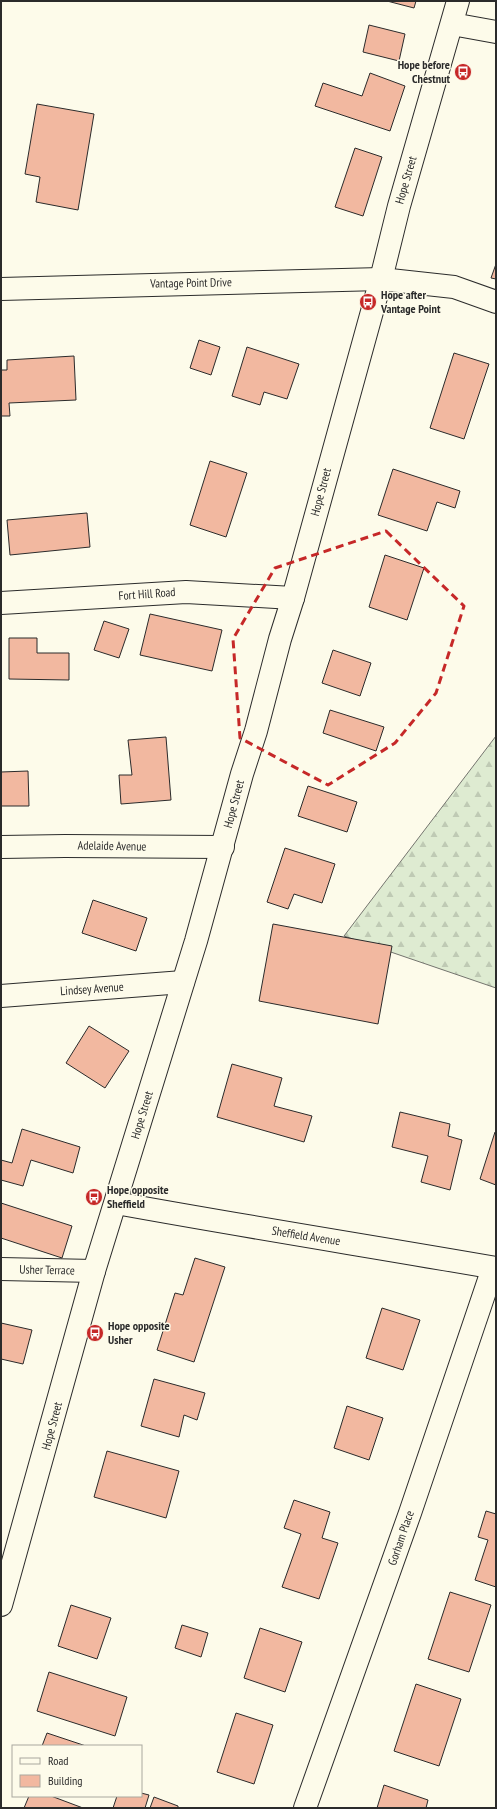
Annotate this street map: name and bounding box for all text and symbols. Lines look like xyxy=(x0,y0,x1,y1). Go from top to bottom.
place label: Hope before Chestnut xyxy=(398,57,451,86)
bus stop icon: Hope before Chestnut xyxy=(453,62,473,82)
street label: Hope Street xyxy=(392,153,420,206)
street label: Vantage Point Drive xyxy=(149,274,232,291)
place label: Hope after Vantage Point xyxy=(380,287,441,316)
bus stop icon: Hope after Vantage Point xyxy=(358,292,378,312)
street label: Hope Street xyxy=(307,466,334,518)
street label: Fort Hill Road xyxy=(118,584,176,603)
street label: Hope Street xyxy=(220,778,247,830)
street label: Adelaide Avenue xyxy=(78,837,147,854)
street label: Lindsey Avenue xyxy=(60,979,124,998)
street label: Hope Street xyxy=(127,1088,156,1141)
place label: Hope opposite Sheffield xyxy=(107,1182,169,1211)
bus stop icon: Hope opposite Sheffield xyxy=(84,1187,104,1207)
street label: Sheffield Avenue xyxy=(271,1223,341,1248)
street label: Usher Terrace xyxy=(19,1262,75,1277)
place label: Hope opposite Usher xyxy=(108,1318,170,1347)
bus stop icon: Hope opposite Usher xyxy=(85,1323,105,1343)
street label: Hope Street xyxy=(38,1400,65,1452)
street label: Gorham Place xyxy=(384,1508,417,1567)
legend xyxy=(12,1745,142,1797)
text: Road xyxy=(48,1753,68,1768)
text: Building xyxy=(48,1773,83,1788)

